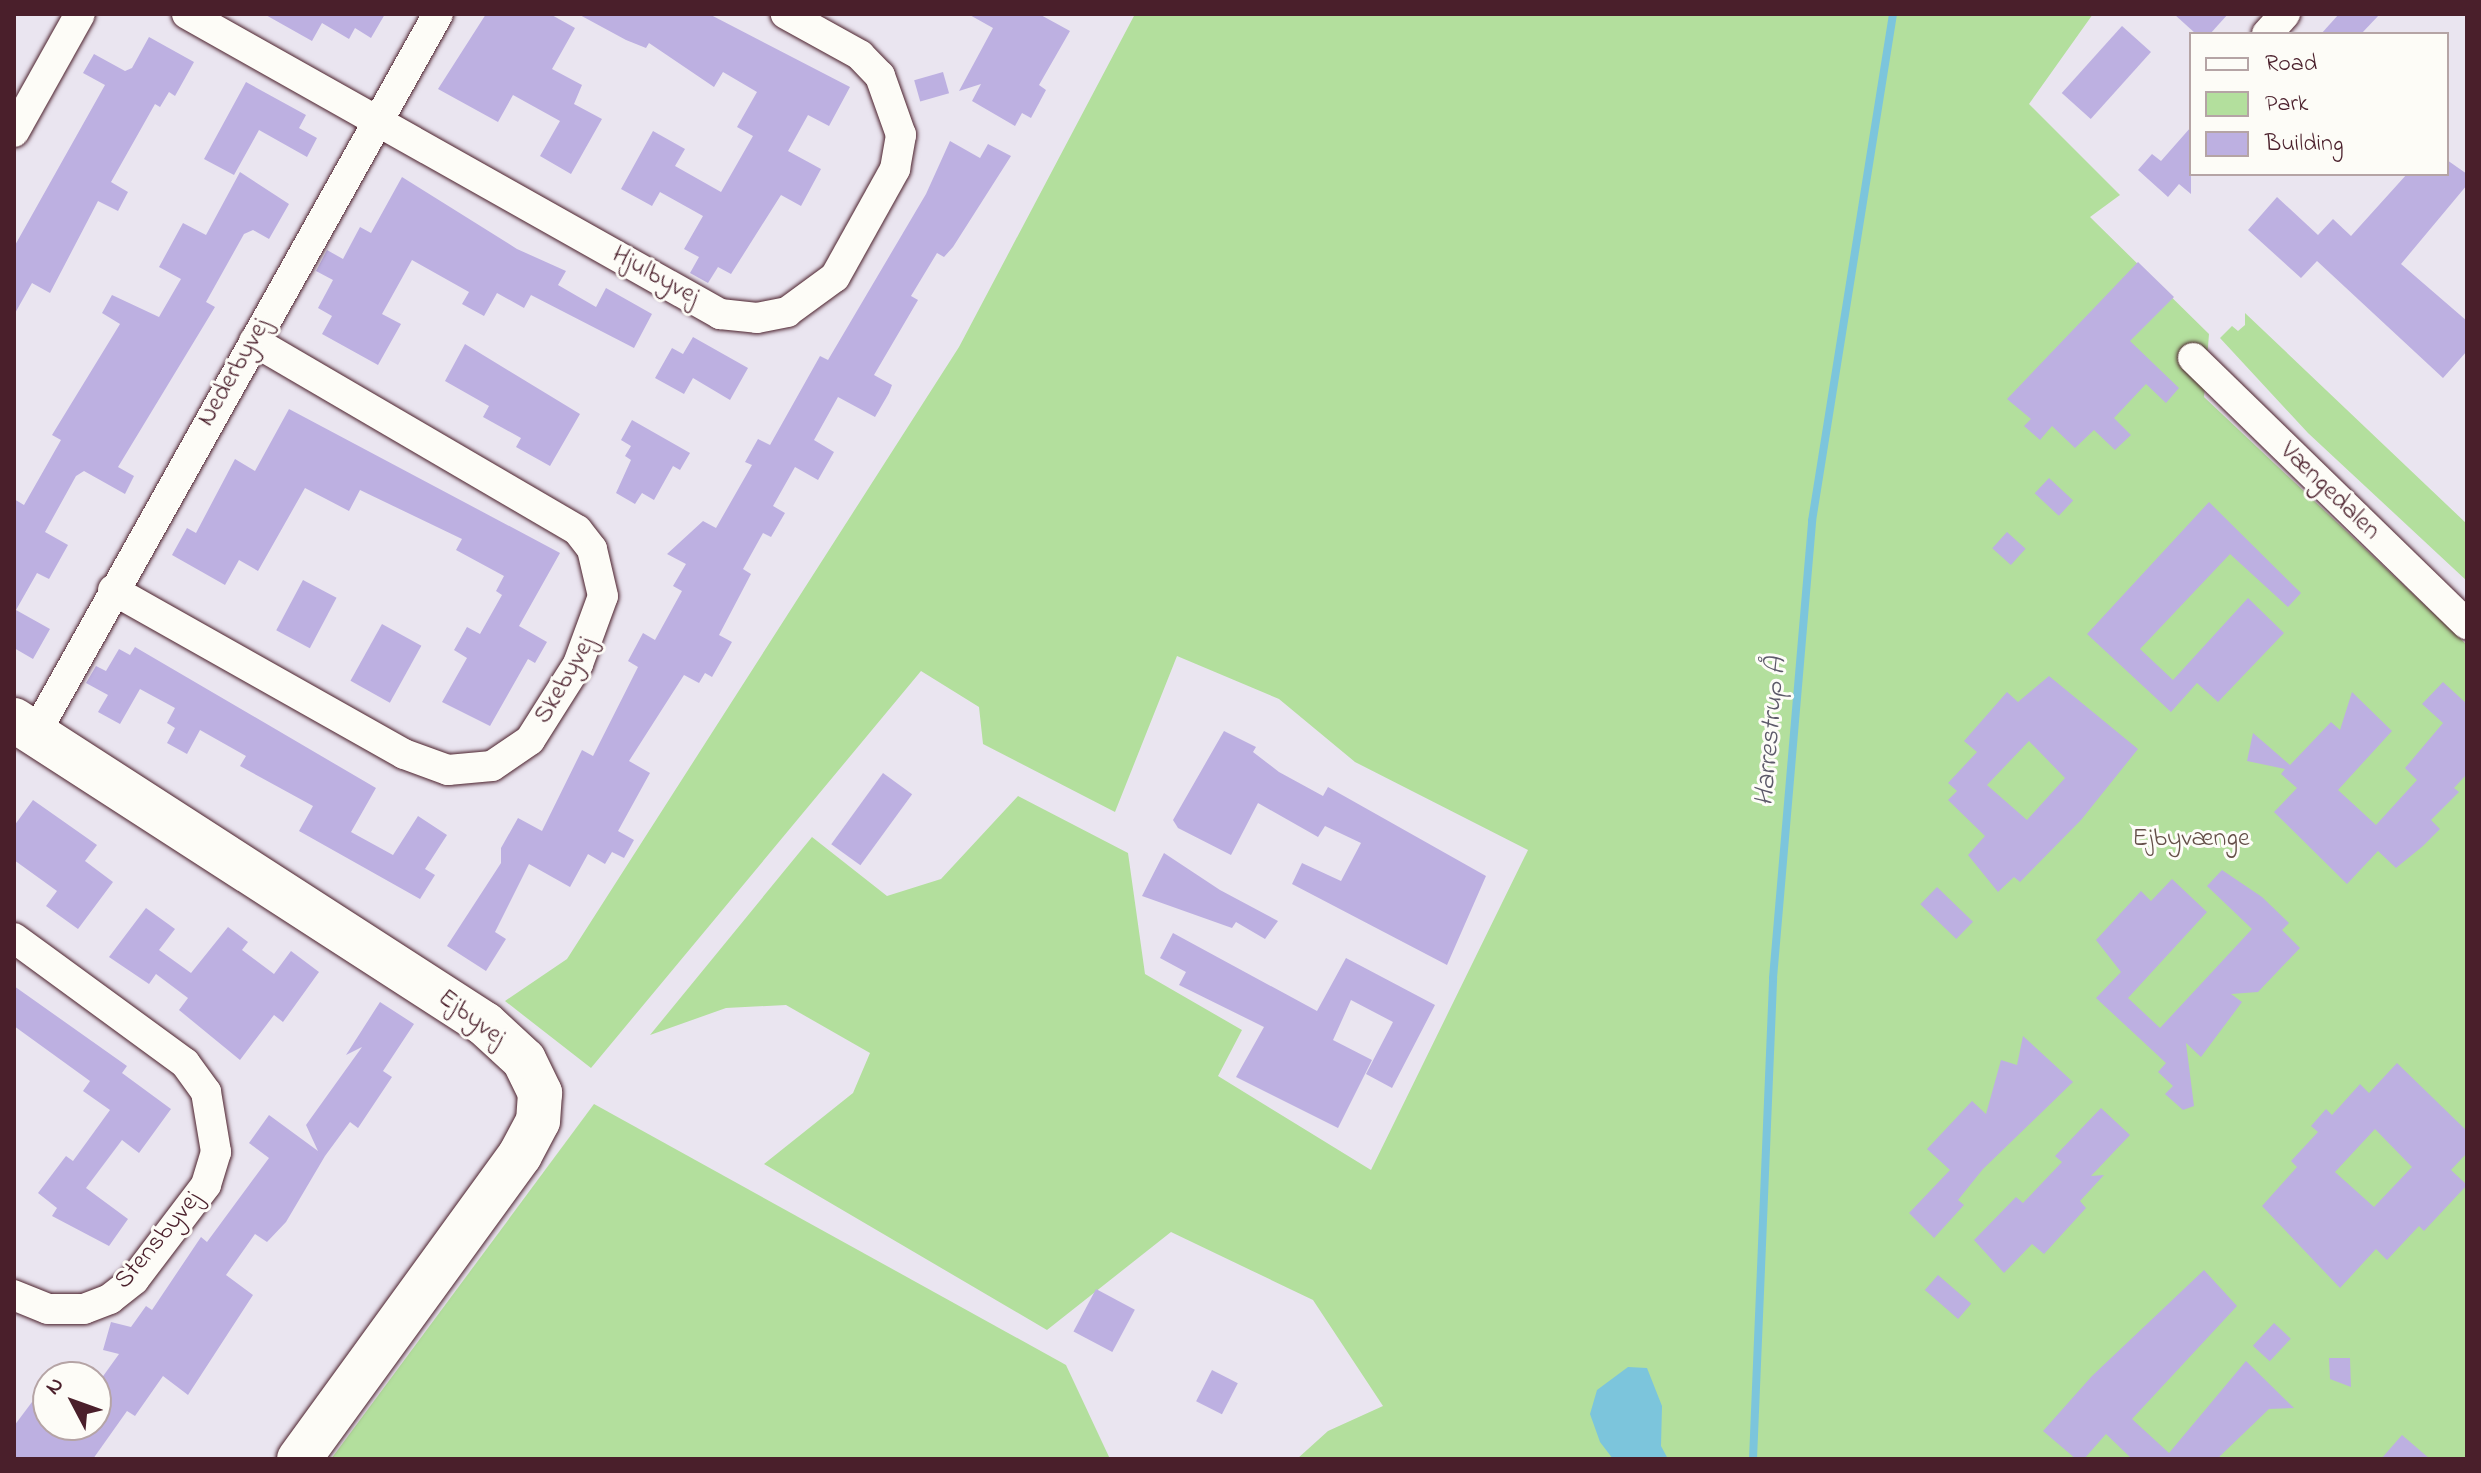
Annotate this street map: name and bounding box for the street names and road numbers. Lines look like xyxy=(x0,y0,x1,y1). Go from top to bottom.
street label: Hjulbyvej xyxy=(606,240,704,314)
street label: Nederbyvej xyxy=(192,314,278,432)
street label: Vængedalen xyxy=(2272,436,2386,548)
street label: Skebyvej xyxy=(529,632,603,730)
street label: Ejbyvej xyxy=(431,983,511,1055)
street label: Stensbyvej xyxy=(109,1185,209,1297)

